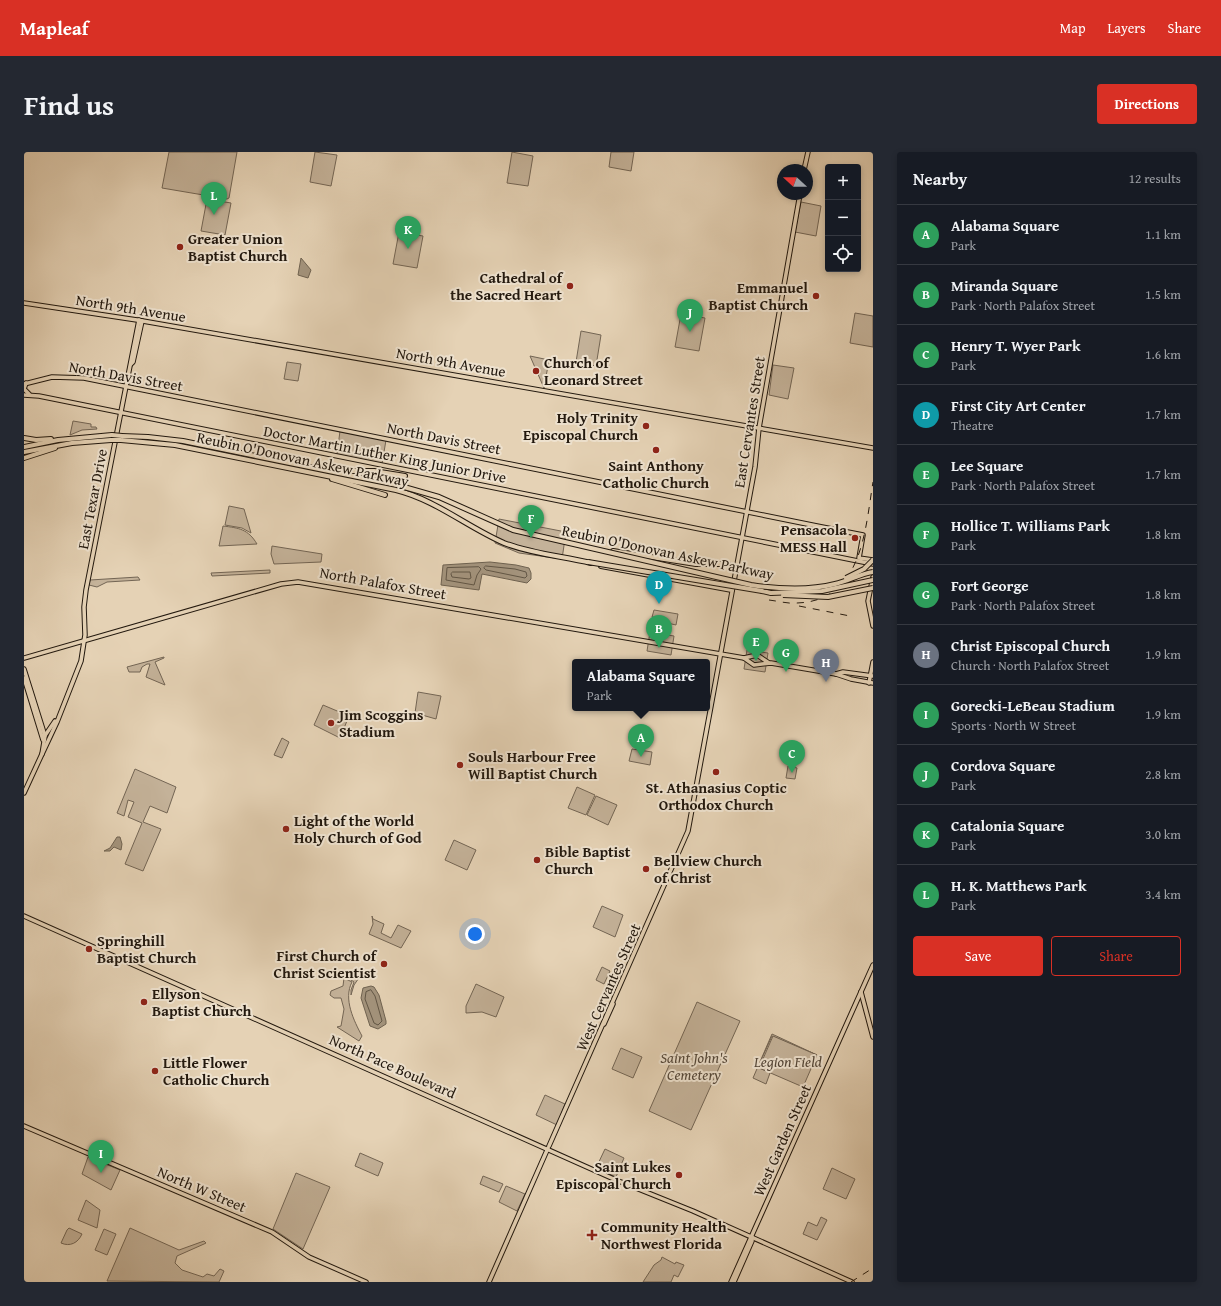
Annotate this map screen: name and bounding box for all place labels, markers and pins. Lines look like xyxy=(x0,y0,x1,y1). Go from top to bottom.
pin: L xyxy=(201,182,227,215)
pin: K xyxy=(395,216,421,249)
place label: Greater Union Baptist Church xyxy=(188,228,288,266)
marker: Greater Union Baptist Church xyxy=(175,242,185,252)
place label: Cathedral of the Sacred Heart xyxy=(450,267,564,305)
place label: Emmanuel Baptist Church xyxy=(709,277,808,315)
marker: Cathedral of the Sacred Heart xyxy=(565,281,575,291)
marker: Emmanuel Baptist Church xyxy=(811,291,821,301)
pin: J xyxy=(677,299,703,332)
place label: Church of Leonard Street xyxy=(544,352,643,390)
marker: Church of Leonard Street xyxy=(531,366,541,376)
place label: Holy Trinity Episcopal Church xyxy=(523,407,638,445)
marker: Holy Trinity Episcopal Church xyxy=(641,421,651,431)
marker: Saint Anthony Catholic Church xyxy=(651,445,661,455)
place label: Saint Anthony Catholic Church xyxy=(603,455,709,493)
pin: F xyxy=(518,505,544,538)
place label: Pensacola MESS Hall xyxy=(780,519,847,557)
marker: Pensacola MESS Hall xyxy=(850,533,860,543)
pin: D xyxy=(646,571,672,604)
pin: B xyxy=(646,615,672,648)
pin: E xyxy=(743,628,769,661)
pin: G xyxy=(773,639,799,672)
pin: H xyxy=(813,649,839,682)
place label: Jim Scoggins Stadium xyxy=(336,704,424,742)
marker: Jim Scoggins Stadium xyxy=(326,718,336,728)
pin: A xyxy=(628,724,654,757)
pin: C xyxy=(779,740,805,773)
place label: Souls Harbour Free Will Baptist Church xyxy=(468,746,598,784)
marker: Souls Harbour Free Will Baptist Church xyxy=(455,760,465,770)
marker: St. Athanasius Coptic Orthodox Church xyxy=(711,767,721,777)
place label: St. Athanasius Coptic Orthodox Church xyxy=(645,777,787,815)
place label: Light of the World Holy Church of God xyxy=(294,810,422,848)
marker: Light of the World Holy Church of God xyxy=(281,824,291,834)
place label: Bible Baptist Church xyxy=(545,841,631,879)
place label: Bellview Church of Christ xyxy=(654,850,762,888)
marker: Bible Baptist Church xyxy=(532,855,542,865)
marker: Bellview Church of Christ xyxy=(641,864,651,874)
place label: Springhill Baptist Church xyxy=(97,930,197,968)
marker: Springhill Baptist Church xyxy=(84,944,94,954)
place label: First Church of Christ Scientist xyxy=(274,945,378,983)
marker: First Church of Christ Scientist xyxy=(379,959,389,969)
place label: Ellyson Baptist Church xyxy=(152,983,252,1021)
marker: Ellyson Baptist Church xyxy=(139,997,149,1007)
place label: Little Flower Catholic Church xyxy=(163,1052,270,1090)
marker: Little Flower Catholic Church xyxy=(150,1066,160,1076)
pin: I xyxy=(88,1140,114,1173)
place label: Saint Lukes Episcopal Church xyxy=(556,1156,671,1194)
marker: Saint Lukes Episcopal Church xyxy=(674,1170,684,1180)
place label: Community Health Northwest Florida xyxy=(601,1216,727,1254)
marker: Community Health Northwest Florida xyxy=(586,1229,598,1241)

